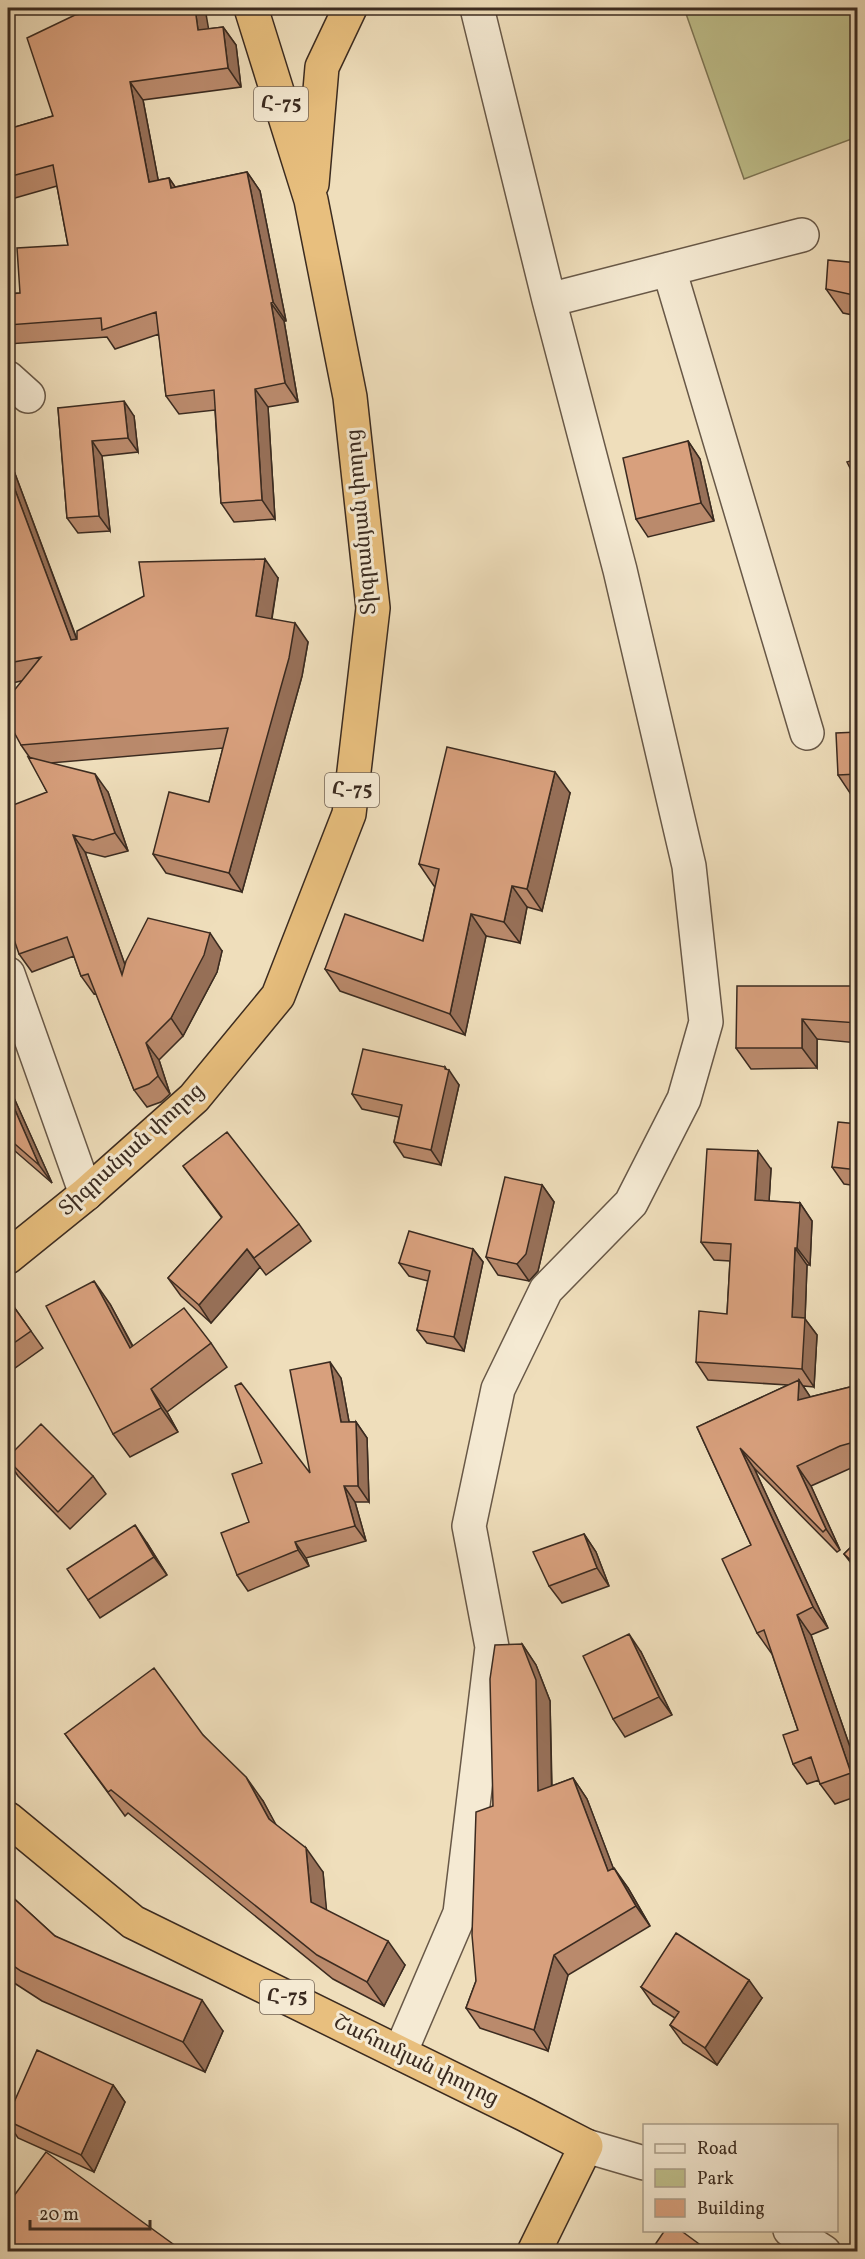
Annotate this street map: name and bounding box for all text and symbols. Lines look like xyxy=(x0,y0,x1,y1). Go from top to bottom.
road number: Հ-75 xyxy=(254,87,308,121)
street label: Տիգրանյան փողոց xyxy=(339,428,385,616)
road number: Հ-75 xyxy=(325,773,379,807)
street label: Տիգրանյան փողոց xyxy=(53,1077,211,1223)
road number: Հ-75 xyxy=(260,1980,314,2014)
street label: Շահումյան փողոց xyxy=(328,2008,504,2114)
legend xyxy=(643,2124,838,2232)
text: Road xyxy=(697,2137,738,2162)
text: Park xyxy=(697,2167,734,2192)
scale bar xyxy=(30,2193,150,2231)
text: Building xyxy=(697,2197,765,2222)
text: 20 m xyxy=(39,2203,79,2228)

